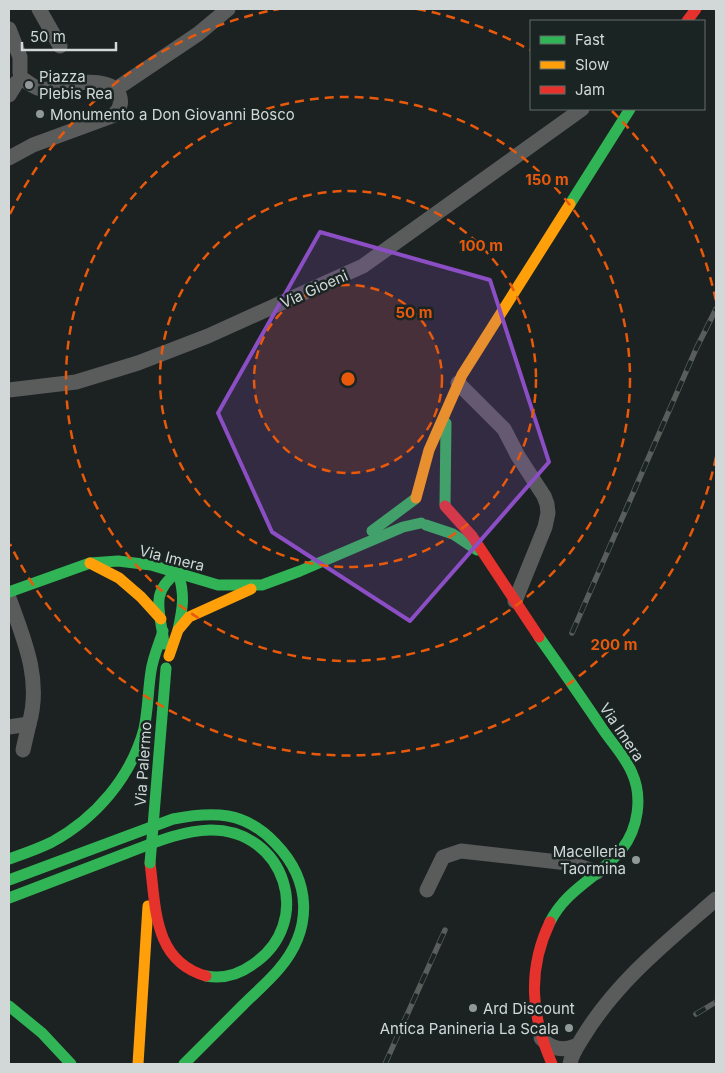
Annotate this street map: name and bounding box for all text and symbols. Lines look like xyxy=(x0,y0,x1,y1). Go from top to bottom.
scale bar xyxy=(22,20,116,52)
legend xyxy=(530,20,705,110)
text: 50 m xyxy=(30,27,66,46)
text: Fast xyxy=(575,30,605,49)
text: Slow xyxy=(575,55,609,74)
place label: Piazza Plebis Rea xyxy=(39,67,113,103)
marker: Piazza Plebis Rea xyxy=(23,79,35,91)
text: Jam xyxy=(575,80,605,99)
place label: Monumento a Don Giovanni Bosco xyxy=(50,105,295,124)
marker: Monumento a Don Giovanni Bosco xyxy=(34,108,46,120)
text: 150 m xyxy=(525,170,569,189)
text: 100 m xyxy=(459,236,503,255)
street label: Via Gioeni xyxy=(277,266,351,312)
text: 50 m xyxy=(396,303,432,322)
centre of rings xyxy=(339,370,357,388)
street label: Via Imera xyxy=(137,541,207,575)
text: 200 m xyxy=(591,635,637,654)
street label: Via Imera xyxy=(596,699,648,765)
street label: Via Palermo xyxy=(131,721,155,807)
place label: Macelleria Taormina xyxy=(553,842,626,878)
marker: Macelleria Taormina xyxy=(630,854,642,866)
place label: Ard Discount xyxy=(483,999,575,1018)
marker: Ard Discount xyxy=(467,1002,479,1014)
place label: Antica Panineria La Scala xyxy=(380,1019,559,1038)
marker: Antica Panineria La Scala xyxy=(563,1022,575,1034)

